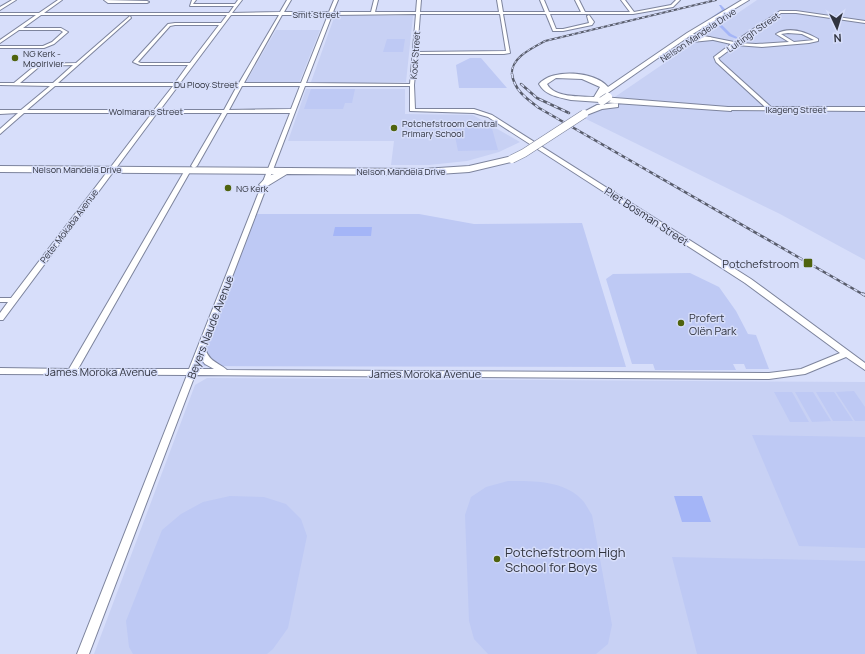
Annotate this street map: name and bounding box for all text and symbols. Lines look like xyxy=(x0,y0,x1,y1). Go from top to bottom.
street label: Nelson Mandela Drive xyxy=(657,5,739,65)
street label: Smit Street xyxy=(292,8,340,21)
north arrow xyxy=(817,8,857,48)
street label: Luitingh Street xyxy=(724,9,782,55)
street label: Kock Street xyxy=(407,30,423,79)
text: N xyxy=(833,31,842,46)
place label: NG Kerk - Mooirivier xyxy=(23,47,65,70)
marker: NG Kerk - Mooirivier xyxy=(10,53,20,63)
street label: Du Plooy Street xyxy=(174,78,238,91)
street label: Ikageng Street xyxy=(766,103,827,116)
street label: Wolmarans Street xyxy=(109,105,184,118)
place label: Potchefstroom Central Primary School xyxy=(402,117,497,140)
marker: Potchefstroom Central Primary School xyxy=(389,123,399,133)
street label: Nelson Mandela Drive xyxy=(32,163,122,176)
street label: Nelson Mandela Drive xyxy=(356,165,446,178)
place label: NG Kerk xyxy=(236,182,269,195)
marker: NG Kerk xyxy=(223,183,233,193)
street label: Piet Bosman Street xyxy=(602,183,692,249)
street label: Peter Mokaba Avenue xyxy=(37,186,101,266)
place label: Potchefstroom xyxy=(722,256,799,271)
marker: Potchefstroom xyxy=(802,257,814,269)
street label: Beyers Naude Avenue xyxy=(183,273,237,381)
place label: Profert Olën Park xyxy=(689,310,737,338)
marker: Profert Olën Park xyxy=(676,318,686,328)
street label: James Moroka Avenue xyxy=(45,364,158,379)
street label: James Moroka Avenue xyxy=(369,366,482,381)
place label: Potchefstroom High School for Boys xyxy=(505,543,626,576)
marker: Potchefstroom High School for Boys xyxy=(492,554,502,564)

